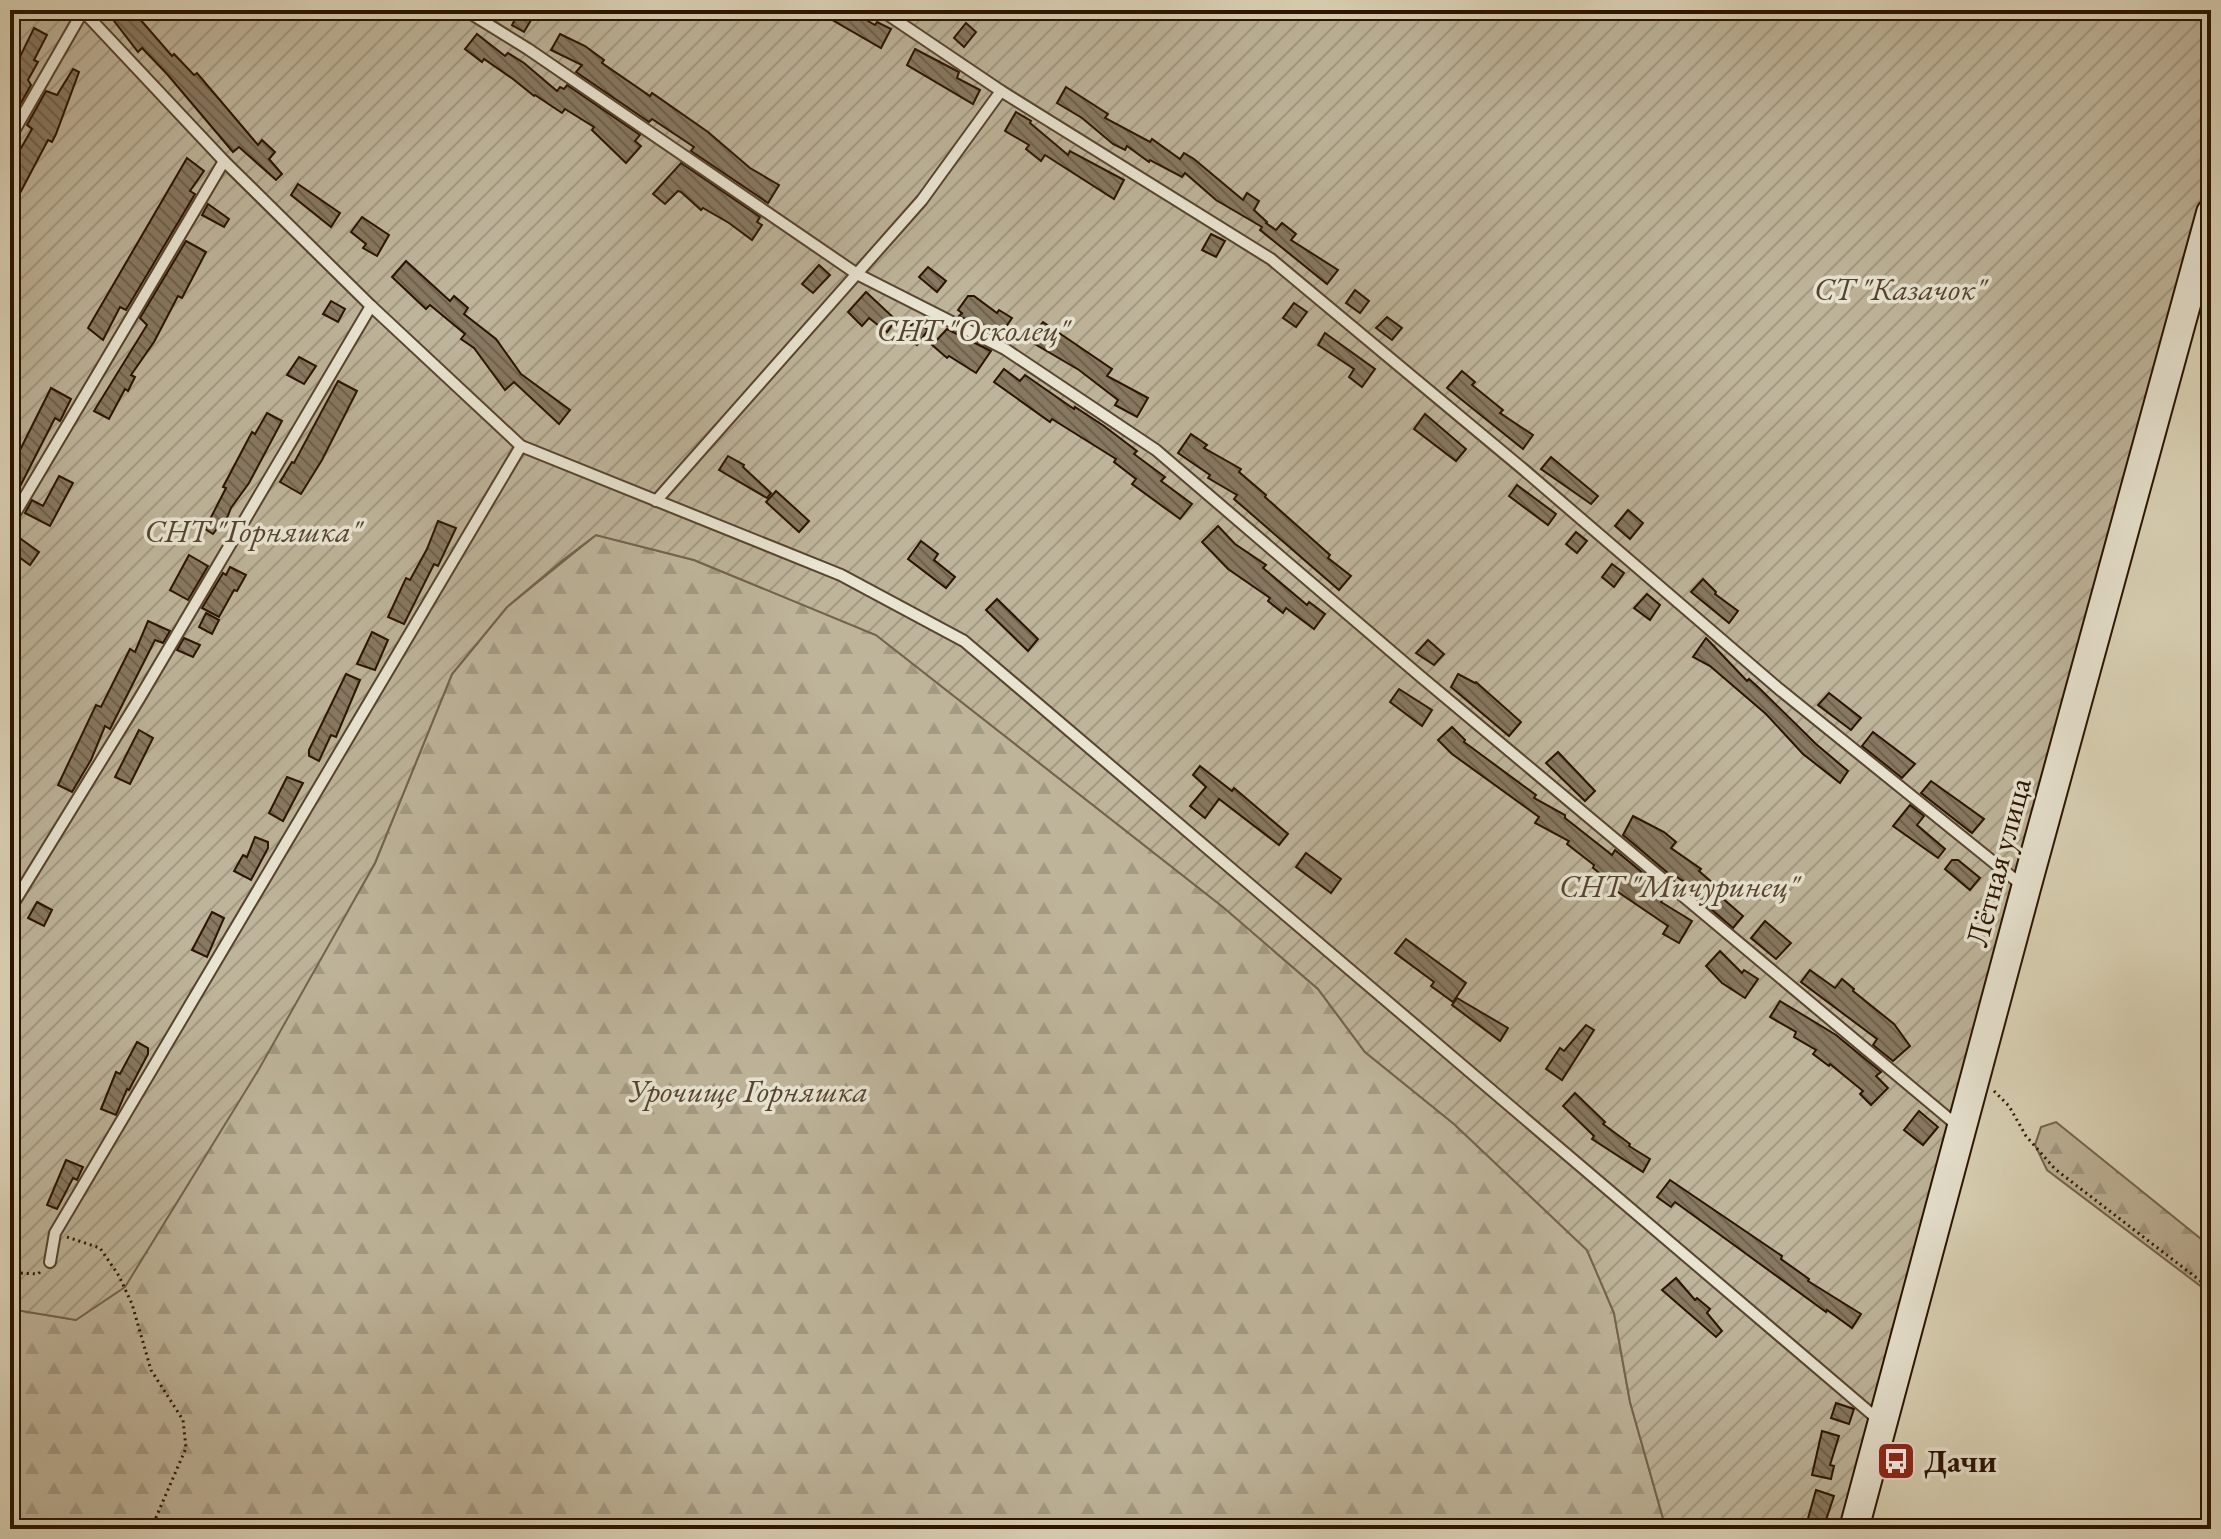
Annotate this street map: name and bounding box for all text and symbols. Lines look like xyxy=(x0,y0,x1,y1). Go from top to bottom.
park label: СТ "Казачок" xyxy=(1814,268,1989,310)
park label: СНТ "Осколец" xyxy=(877,309,1073,351)
park label: СНТ "Горняшка" xyxy=(144,510,365,552)
street label: Лётная улица xyxy=(1955,773,2041,951)
park label: СНТ "Мичуринец" xyxy=(1559,865,1802,907)
park label: Урочище Горняшка xyxy=(628,1070,868,1112)
bus stop icon: Дачи xyxy=(1875,1440,1917,1482)
place label: Дачи xyxy=(1924,1440,1997,1482)

